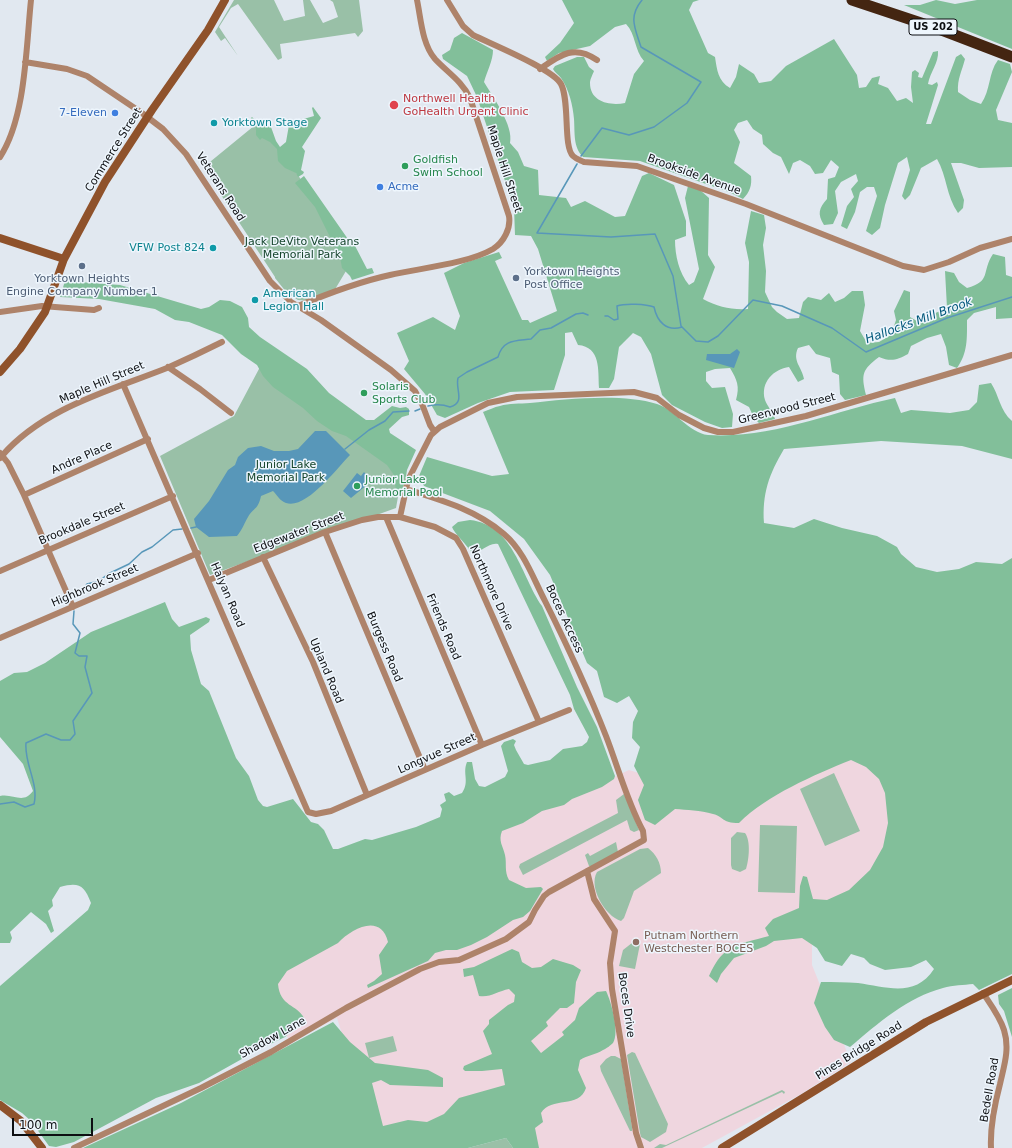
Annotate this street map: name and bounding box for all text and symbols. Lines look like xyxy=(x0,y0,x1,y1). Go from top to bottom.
road number: US 202 xyxy=(909,19,957,35)
place label: Northwell Health GoHealth Urgent Clinic xyxy=(403,92,529,118)
marker: Northwell Health GoHealth Urgent Clinic xyxy=(388,99,400,111)
place label: 7-Eleven xyxy=(59,106,107,120)
street label: Commerce Street xyxy=(83,106,145,194)
marker: 7-Eleven xyxy=(110,108,120,118)
place label: Yorktown Stage xyxy=(222,116,307,130)
marker: Yorktown Stage xyxy=(209,118,219,128)
street label: Maple Hill Street xyxy=(484,124,524,214)
street label: Veterans Road xyxy=(193,150,247,224)
street label: Brookside Avenue xyxy=(645,152,743,198)
place label: Goldfish Swim School xyxy=(413,153,483,179)
marker: Goldfish Swim School xyxy=(400,161,410,171)
place label: Acme xyxy=(388,180,419,194)
marker: Acme xyxy=(375,182,385,192)
park label: Jack DeVito Veterans Memorial Park xyxy=(245,235,359,261)
place label: VFW Post 824 xyxy=(129,241,205,255)
marker: VFW Post 824 xyxy=(208,243,218,253)
marker: Yorktown Heights Engine Company Number 1 xyxy=(77,261,87,271)
place label: Yorktown Heights Post Office xyxy=(524,265,619,291)
place label: Yorktown Heights Engine Company Number 1 xyxy=(6,272,158,298)
marker: Yorktown Heights Post Office xyxy=(511,273,521,283)
place label: American Legion Hall xyxy=(263,287,324,313)
marker: American Legion Hall xyxy=(250,295,260,305)
water label: Hallocks Mill Brook xyxy=(863,295,975,347)
street label: Maple Hill Street xyxy=(58,359,146,407)
place label: Solaris Sports Club xyxy=(372,380,435,406)
marker: Solaris Sports Club xyxy=(359,388,369,398)
street label: Greenwood Street xyxy=(737,391,837,427)
street label: Andre Place xyxy=(50,439,114,477)
park label: Junior Lake Memorial Park xyxy=(247,458,325,484)
place label: Junior Lake Memorial Pool xyxy=(365,473,442,499)
marker: Junior Lake Memorial Pool xyxy=(352,481,362,491)
street label: Brookdale Street xyxy=(37,500,127,548)
street label: Edgewater Street xyxy=(252,510,346,556)
street label: Northmore Drive xyxy=(466,543,516,633)
street label: Halyan Road xyxy=(207,560,247,630)
street label: Highbrook Street xyxy=(49,562,141,610)
street label: Boces Access xyxy=(542,583,586,655)
street label: Friends Road xyxy=(423,592,463,662)
street label: Burgess Road xyxy=(363,610,405,684)
street label: Upland Road xyxy=(306,636,346,706)
street label: Longvue Street xyxy=(396,731,478,777)
place label: Putnam Northern Westchester BOCES xyxy=(644,929,753,955)
marker: Putnam Northern Westchester BOCES xyxy=(631,937,641,947)
street label: Boces Drive xyxy=(615,972,637,1038)
street label: Shadow Lane xyxy=(238,1014,308,1062)
street label: Pines Bridge Road xyxy=(813,1019,905,1083)
street label: Bedell Road xyxy=(978,1057,1002,1123)
scale bar xyxy=(14,1110,95,1136)
text: 100 m xyxy=(19,1118,57,1132)

